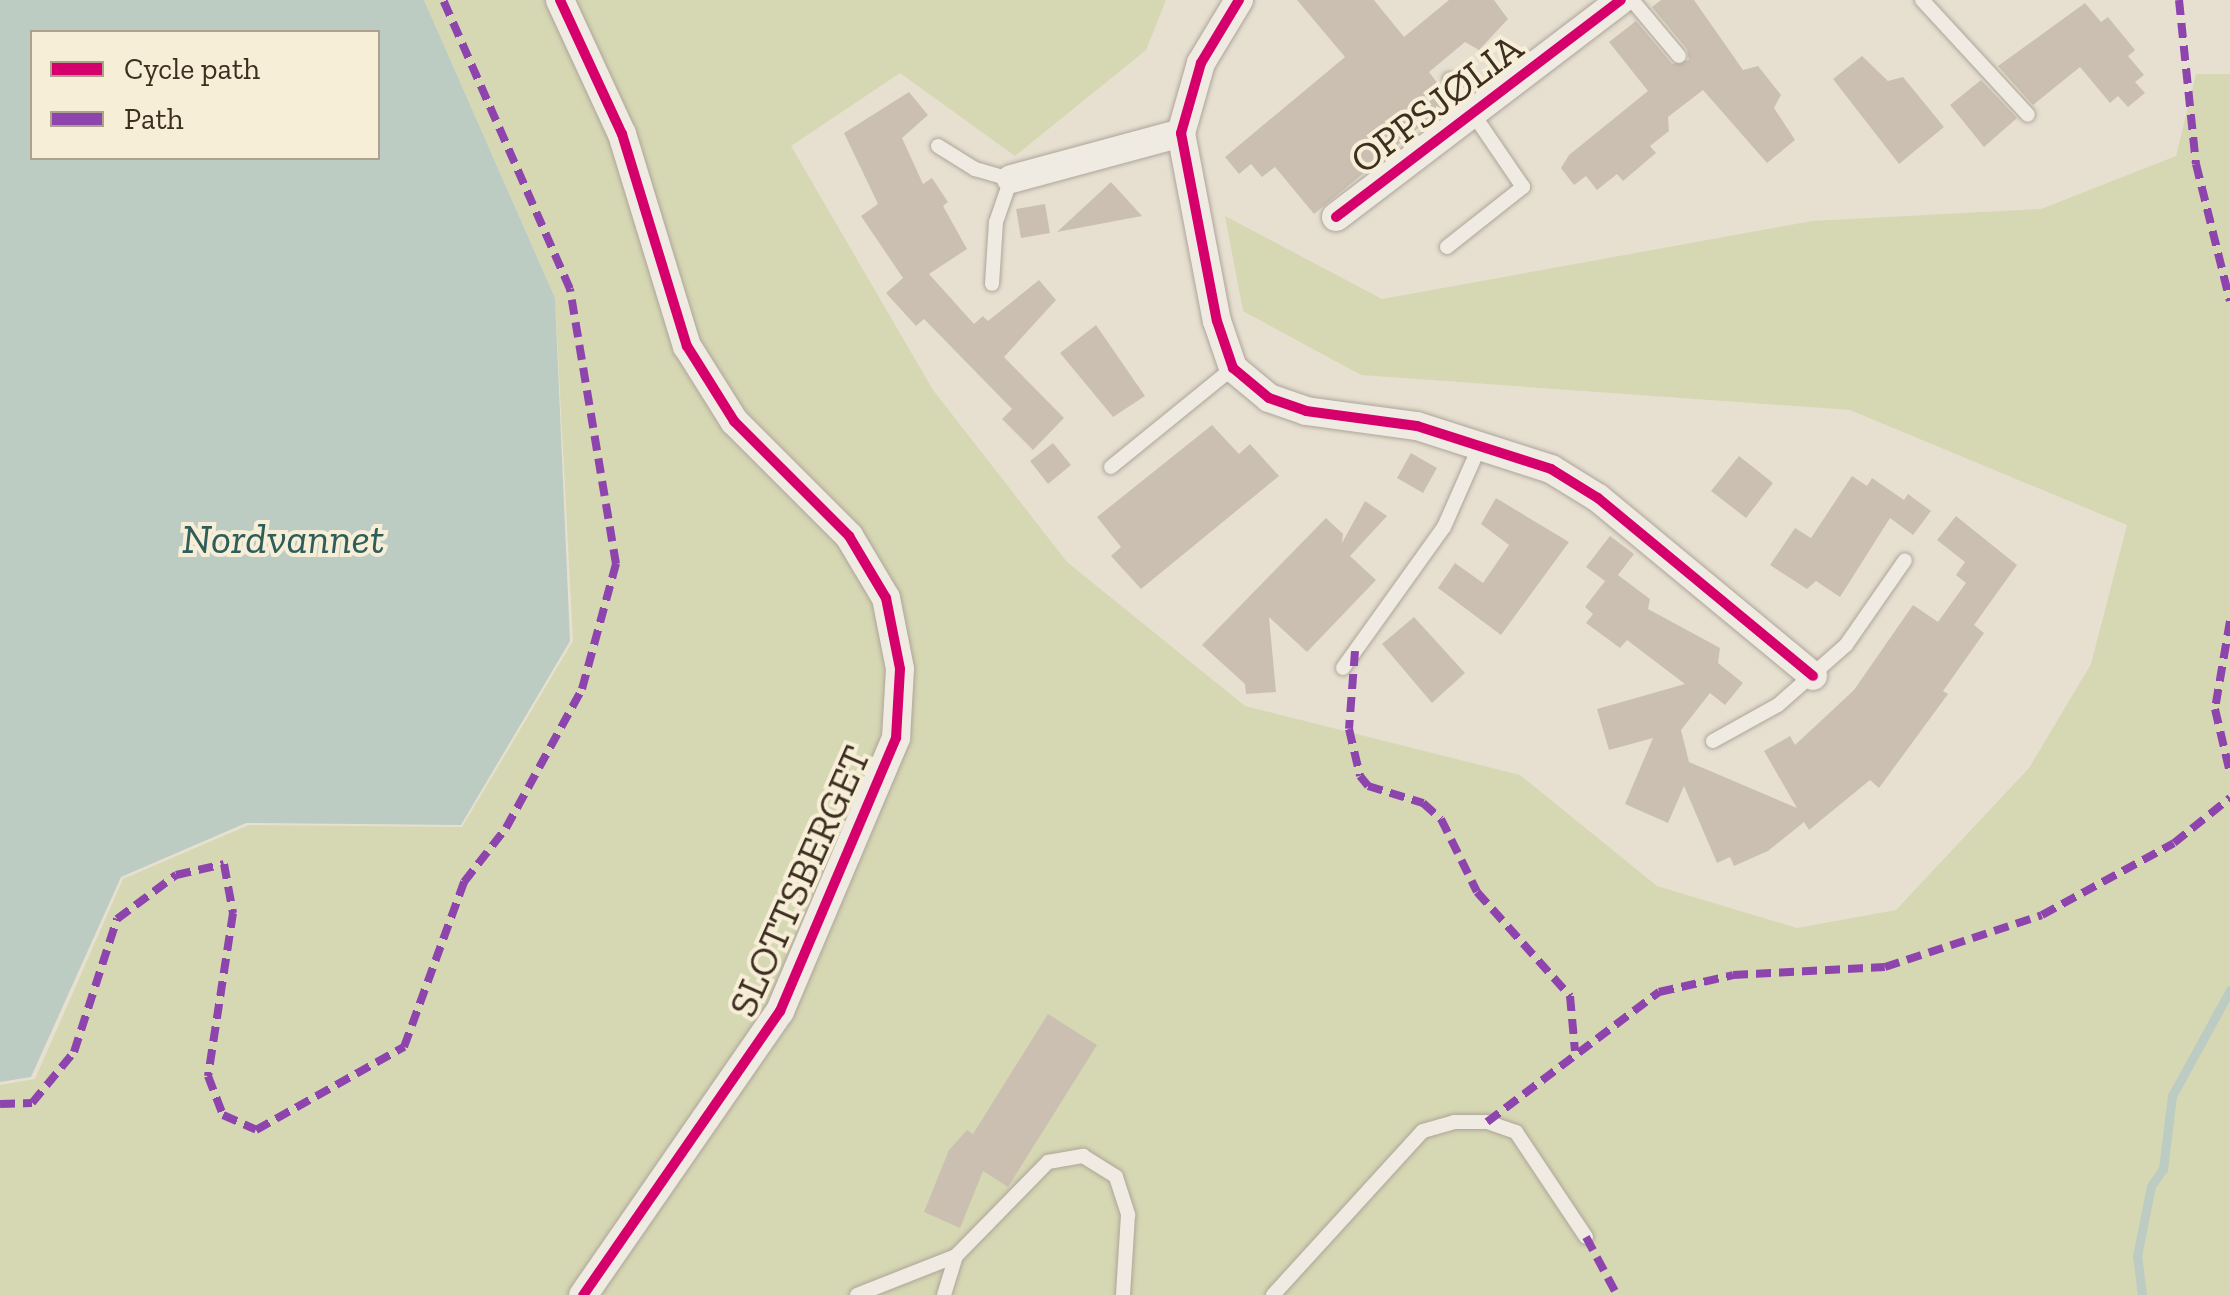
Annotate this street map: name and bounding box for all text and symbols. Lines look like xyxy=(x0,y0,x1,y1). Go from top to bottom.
street label: OPPSJØLIA xyxy=(1341,23,1531,183)
legend xyxy=(30,30,380,160)
text: Cycle path xyxy=(124,51,260,87)
text: Path xyxy=(124,101,183,137)
water label: Nordvannet xyxy=(182,514,384,564)
street label: SLOTTSBERGET xyxy=(718,738,880,1024)

